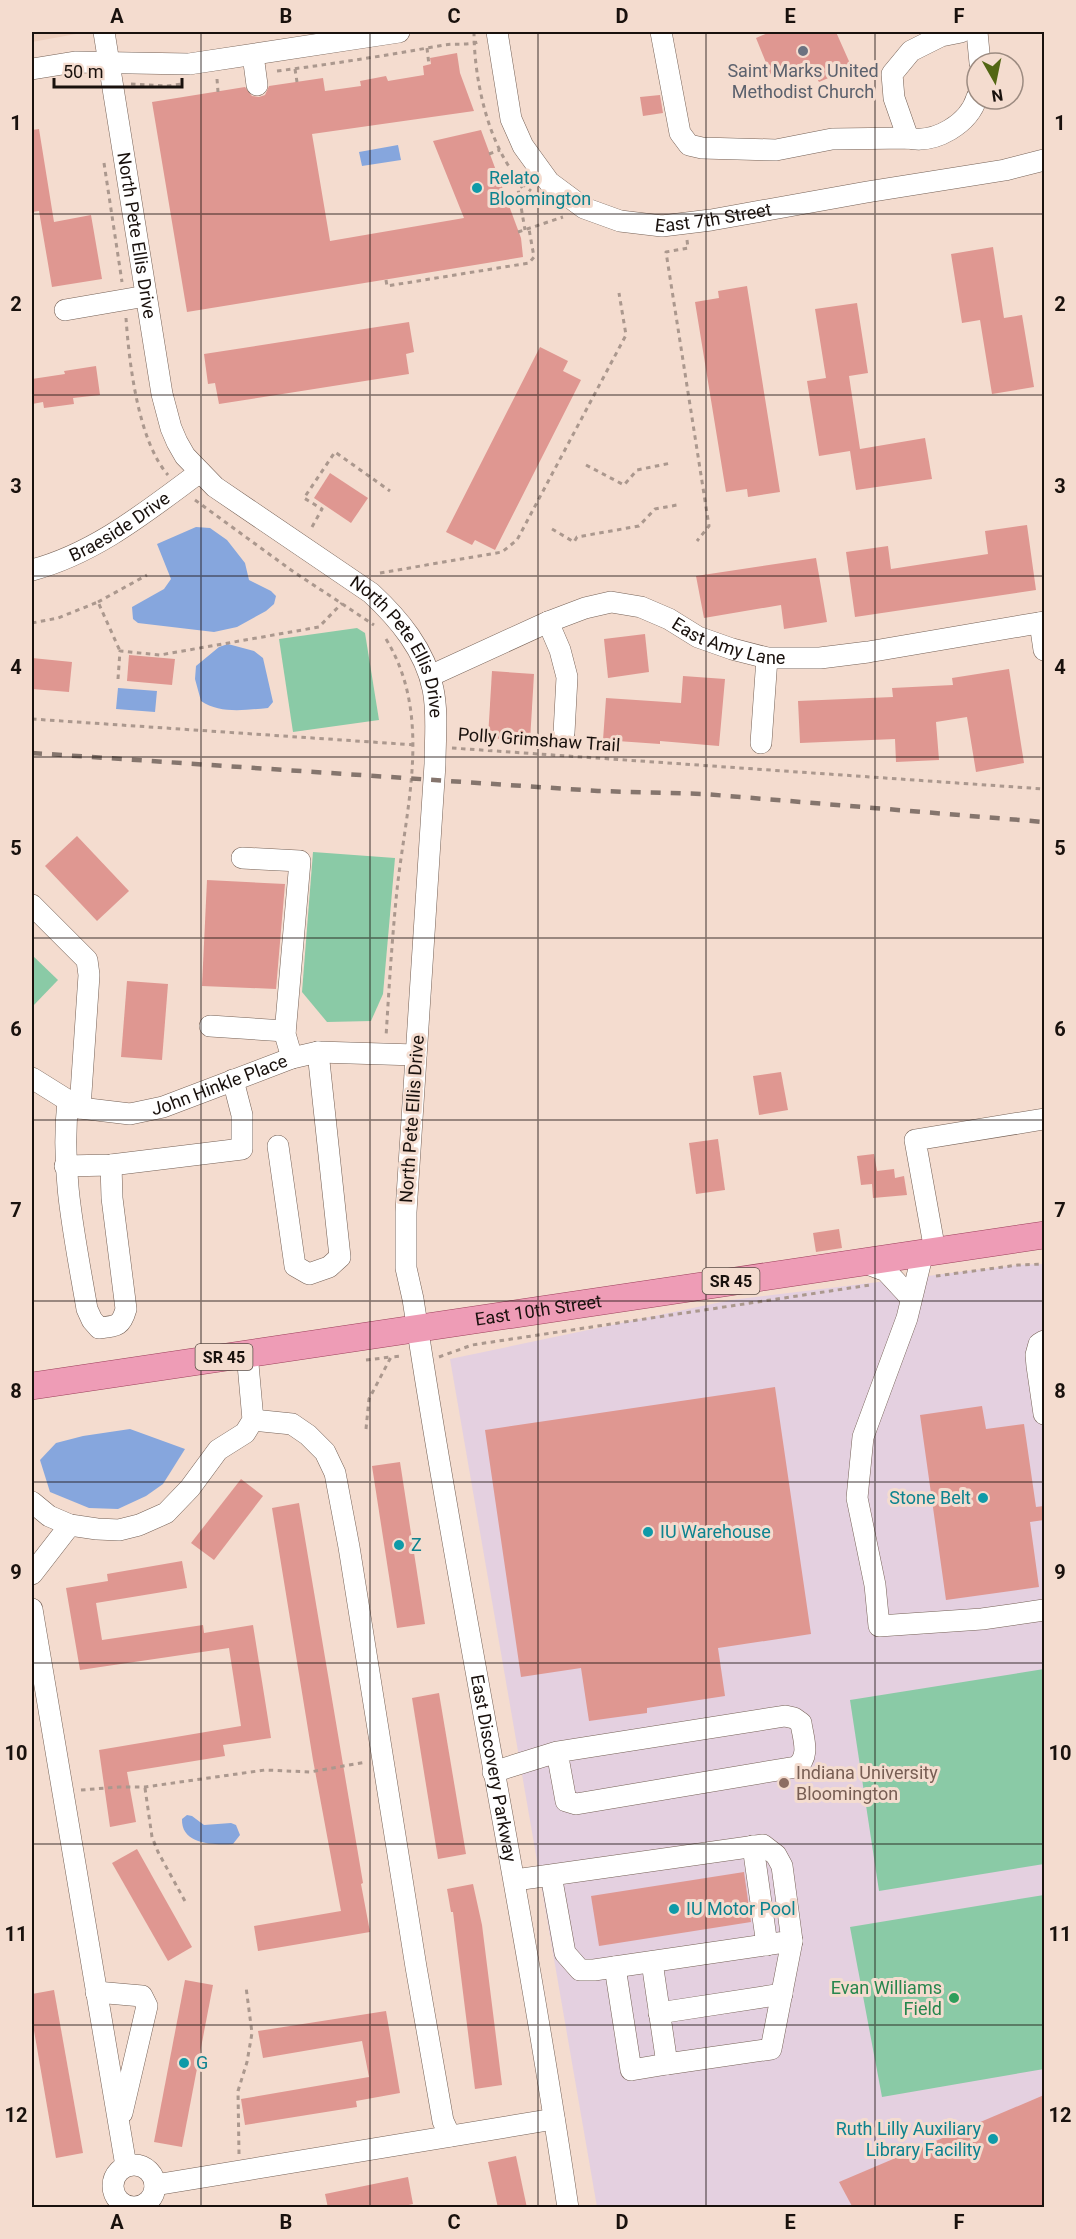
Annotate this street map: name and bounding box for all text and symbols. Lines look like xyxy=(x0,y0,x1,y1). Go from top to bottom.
text: A xyxy=(110,4,124,28)
text: B xyxy=(280,4,292,28)
text: C xyxy=(447,4,461,28)
text: D xyxy=(616,4,629,28)
text: E xyxy=(784,4,796,28)
text: F xyxy=(954,4,965,28)
marker: Saint Marks United Methodist Church xyxy=(796,44,810,58)
scale bar xyxy=(54,51,182,89)
north arrow xyxy=(965,51,1025,111)
place label: Saint Marks United Methodist Church xyxy=(727,60,879,102)
text: 50 m xyxy=(63,61,103,82)
text: N xyxy=(990,85,1004,106)
text: 1 xyxy=(10,111,22,135)
text: 1 xyxy=(1054,111,1066,135)
street label: North Pete Ellis Drive xyxy=(113,151,161,320)
place label: Relato Bloomington xyxy=(489,167,591,209)
marker: Relato Bloomington xyxy=(470,181,484,195)
street label: East 7th Street xyxy=(654,198,773,236)
text: 2 xyxy=(10,292,22,316)
text: 2 xyxy=(1054,292,1066,316)
text: 3 xyxy=(10,474,22,498)
text: 3 xyxy=(1054,474,1066,498)
street label: Braeside Drive xyxy=(66,487,173,566)
street label: North Pete Ellis Drive xyxy=(346,571,447,718)
street label: East Amy Lane xyxy=(668,613,785,668)
text: 4 xyxy=(10,655,22,679)
text: 4 xyxy=(1054,655,1066,679)
street label: Polly Grimshaw Trail xyxy=(457,723,621,756)
text: 5 xyxy=(10,836,22,860)
text: 5 xyxy=(1054,836,1066,860)
text: 6 xyxy=(10,1017,22,1041)
text: 6 xyxy=(1054,1017,1066,1041)
street label: North Pete Ellis Drive xyxy=(395,1034,428,1204)
street label: John Hinkle Place xyxy=(149,1050,290,1119)
text: 7 xyxy=(10,1198,22,1222)
text: 7 xyxy=(1054,1198,1066,1222)
road number: SR 45 xyxy=(702,1268,760,1294)
street label: East 10th Street xyxy=(474,1290,603,1330)
road number: SR 45 xyxy=(196,1344,252,1370)
text: 8 xyxy=(10,1379,22,1403)
text: 8 xyxy=(1054,1379,1066,1403)
place label: Stone Belt xyxy=(889,1487,971,1508)
marker: Stone Belt xyxy=(976,1491,990,1505)
place label: IU Warehouse xyxy=(660,1521,771,1542)
marker: IU Warehouse xyxy=(641,1525,655,1539)
place label: Z xyxy=(411,1534,422,1555)
marker: Z xyxy=(392,1538,406,1552)
text: 9 xyxy=(10,1560,22,1584)
text: 9 xyxy=(1054,1560,1066,1584)
street label: East Discovery Parkway xyxy=(467,1673,521,1864)
text: 10 xyxy=(5,1741,27,1765)
text: 10 xyxy=(1049,1741,1071,1765)
place label: Indiana University Bloomington xyxy=(796,1762,938,1804)
marker: Indiana University Bloomington xyxy=(777,1776,791,1790)
place label: IU Motor Pool xyxy=(686,1898,796,1919)
marker: IU Motor Pool xyxy=(667,1902,681,1916)
text: 11 xyxy=(5,1922,27,1946)
text: 11 xyxy=(1049,1922,1071,1946)
place label: Evan Williams Field xyxy=(831,1977,942,2019)
marker: Evan Williams Field xyxy=(947,1991,961,2005)
place label: G xyxy=(196,2052,208,2073)
marker: G xyxy=(177,2056,191,2070)
text: 12 xyxy=(5,2103,27,2127)
text: 12 xyxy=(1049,2103,1071,2127)
place label: Ruth Lilly Auxiliary Library Facility xyxy=(836,2118,981,2160)
marker: Ruth Lilly Auxiliary Library Facility xyxy=(986,2132,1000,2146)
text: A xyxy=(110,2210,124,2234)
text: B xyxy=(280,2210,292,2234)
text: C xyxy=(447,2210,461,2234)
text: D xyxy=(616,2210,629,2234)
text: E xyxy=(784,2210,796,2234)
text: F xyxy=(954,2210,965,2234)

